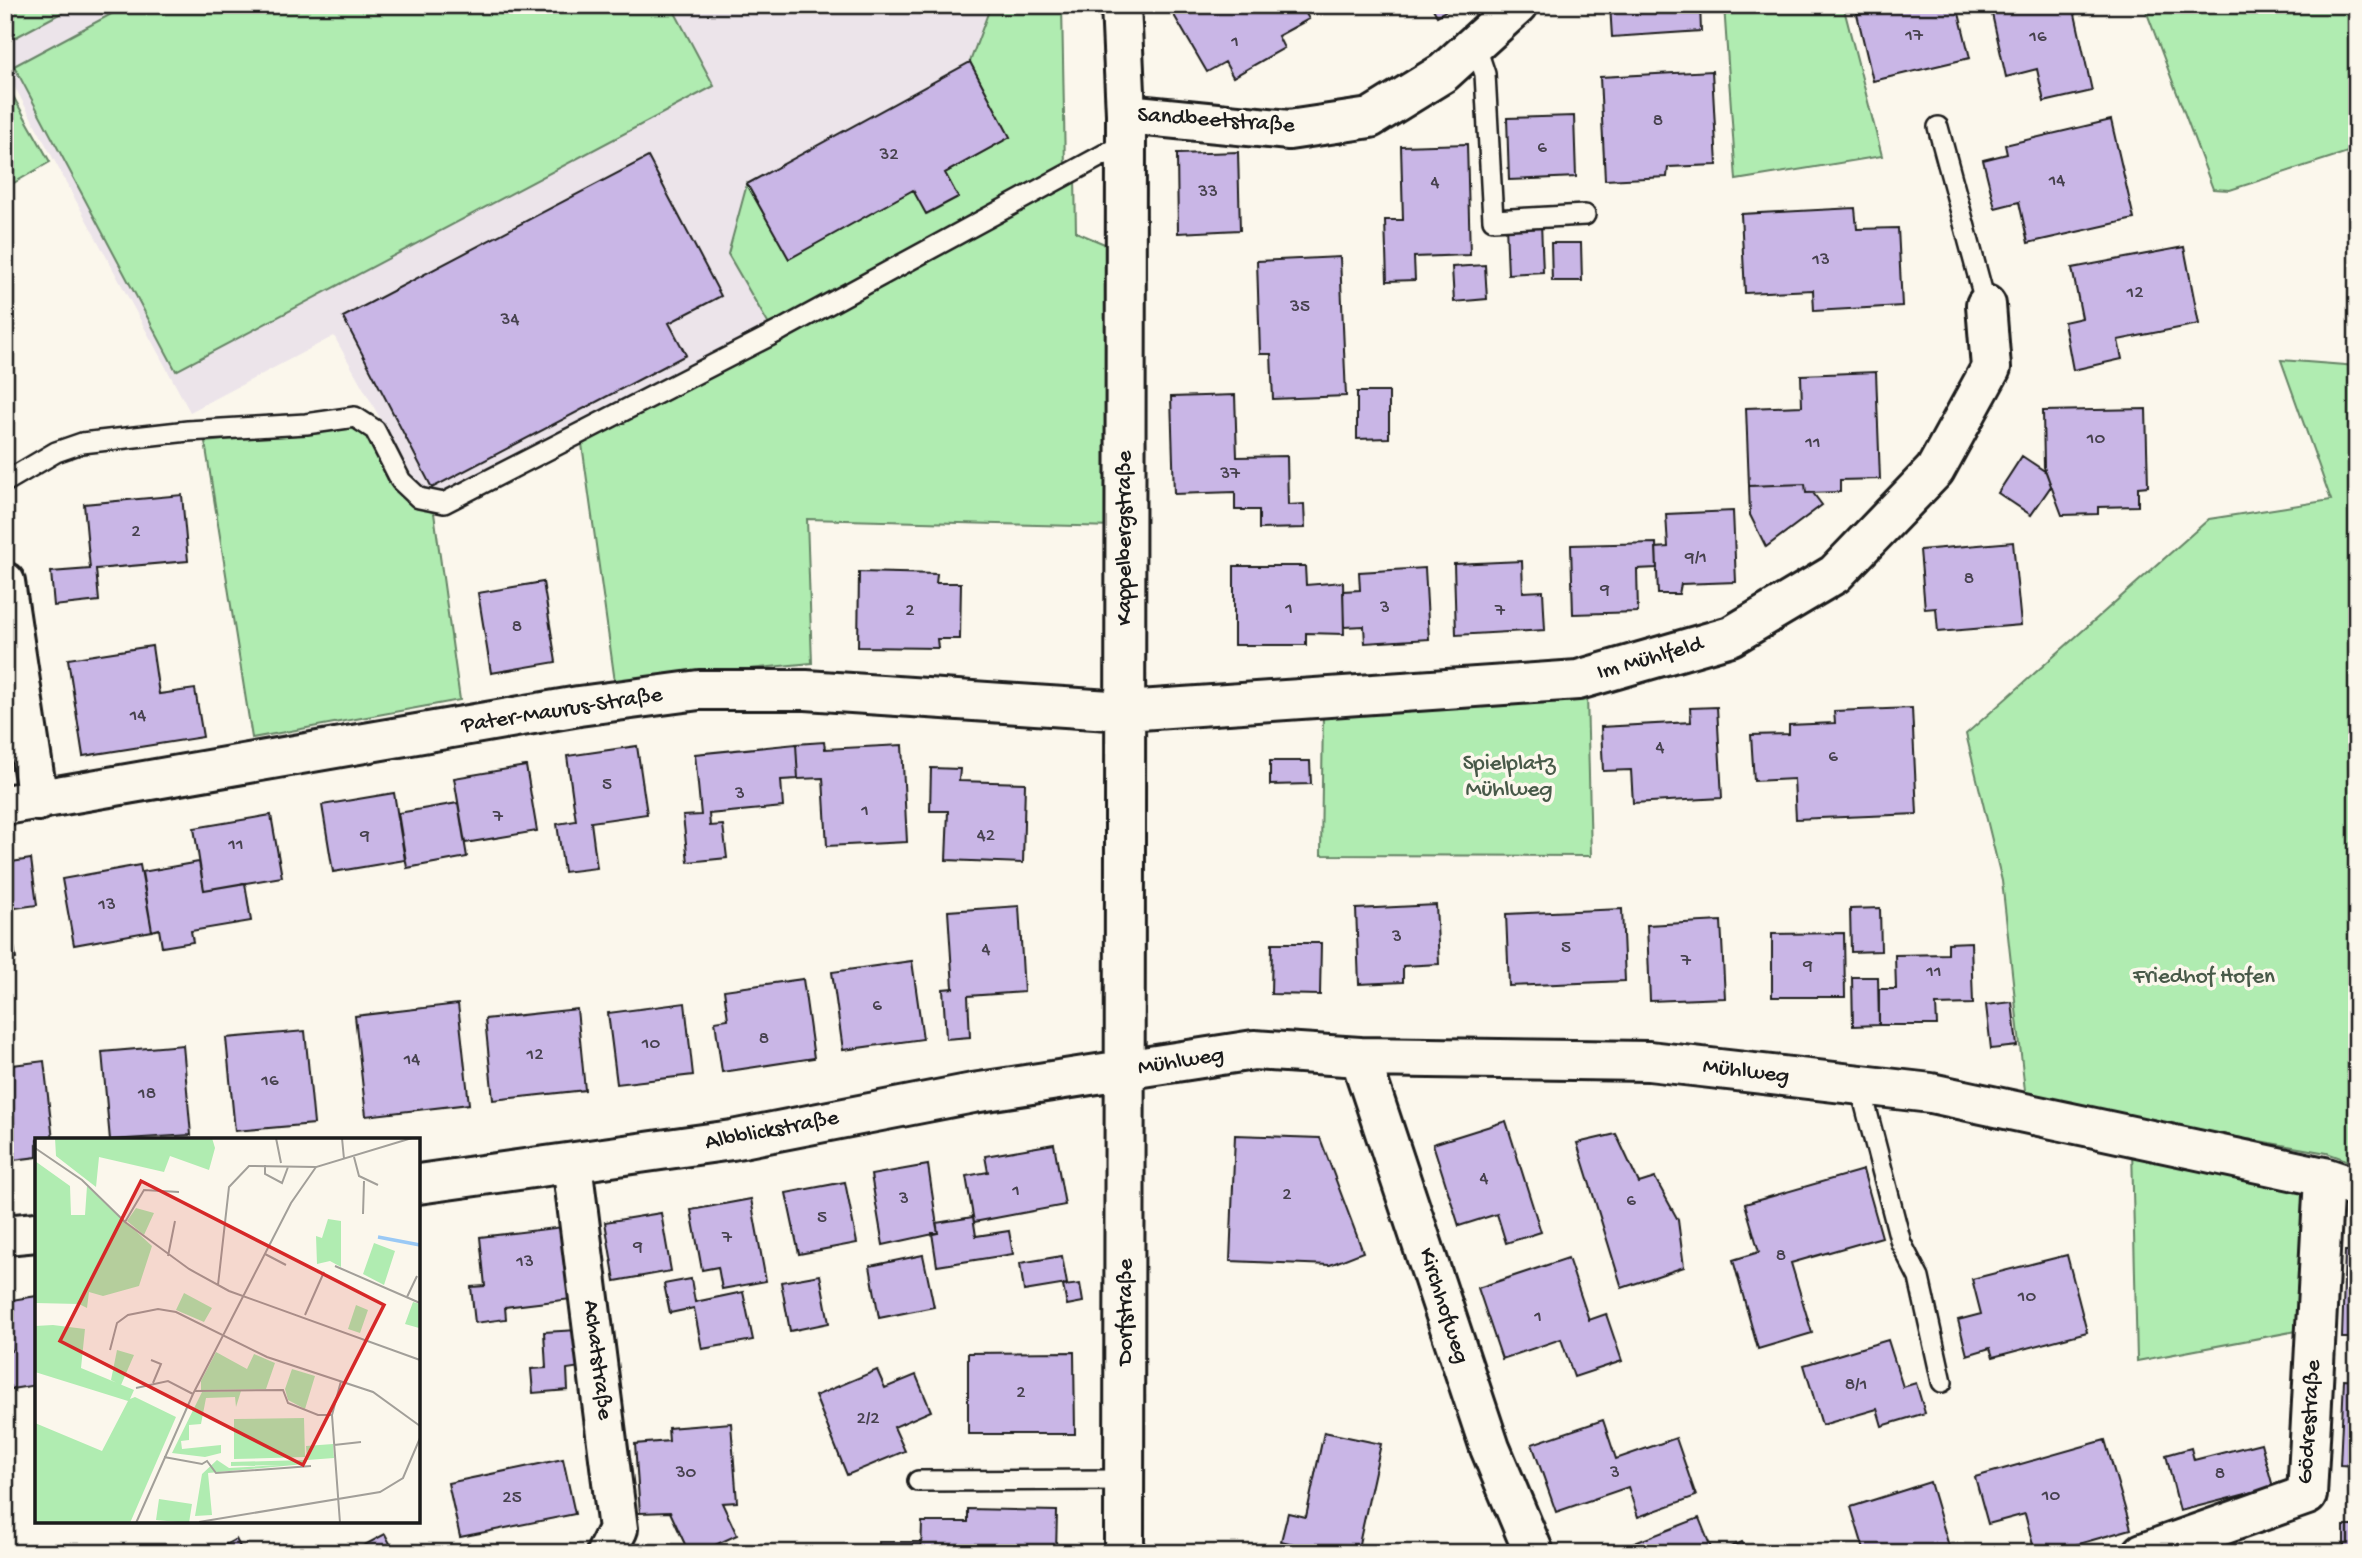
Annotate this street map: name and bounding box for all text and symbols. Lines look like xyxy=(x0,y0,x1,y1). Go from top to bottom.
house number: 17 xyxy=(1904,25,1924,48)
house number: 16 xyxy=(2028,26,2047,49)
house number: 1 xyxy=(1230,31,1239,54)
street label: Sandbeetstraße xyxy=(1136,102,1297,140)
house number: 8 xyxy=(1653,110,1663,133)
house number: 6 xyxy=(1537,137,1547,160)
house number: 32 xyxy=(878,144,899,167)
house number: 14 xyxy=(2048,170,2065,193)
house number: 4 xyxy=(1431,172,1440,195)
house number: 33 xyxy=(1197,181,1218,204)
house number: 13 xyxy=(1811,249,1830,272)
house number: 12 xyxy=(2126,282,2144,305)
house number: 35 xyxy=(1289,296,1310,319)
house number: 34 xyxy=(500,309,519,332)
house number: 10 xyxy=(2086,428,2105,451)
house number: 11 xyxy=(1804,432,1821,455)
street label: Kappelbergstraße xyxy=(1112,449,1139,625)
house number: 37 xyxy=(1219,463,1241,486)
house number: 2 xyxy=(131,521,141,544)
house number: 9/1 xyxy=(1684,547,1707,570)
house number: 8 xyxy=(1964,568,1974,591)
house number: 9 xyxy=(1599,579,1610,602)
house number: 3 xyxy=(1379,597,1390,620)
house number: 1 xyxy=(1284,598,1293,621)
house number: 2 xyxy=(905,600,915,623)
house number: 7 xyxy=(1494,600,1506,623)
house number: 8 xyxy=(512,616,522,639)
street label: Im Mühlfeld xyxy=(1594,631,1708,687)
street label: Pater-Maurus-Straße xyxy=(459,682,666,740)
house number: 14 xyxy=(129,705,146,728)
house number: 4 xyxy=(1656,737,1665,760)
house number: 6 xyxy=(1828,746,1838,769)
park label: Spielplatz Mühlweg xyxy=(1463,751,1556,804)
house number: 5 xyxy=(602,774,612,797)
house number: 3 xyxy=(734,783,745,806)
house number: 1 xyxy=(860,800,869,823)
house number: 7 xyxy=(492,806,504,829)
house number: 9 xyxy=(359,825,370,848)
house number: 42 xyxy=(977,825,995,848)
house number: 11 xyxy=(227,834,244,857)
house number: 13 xyxy=(97,894,116,917)
house number: 3 xyxy=(1391,926,1402,949)
house number: 5 xyxy=(1561,937,1571,960)
house number: 4 xyxy=(982,939,991,962)
house number: 7 xyxy=(1680,950,1692,973)
house number: 9 xyxy=(1802,955,1813,978)
house number: 11 xyxy=(1925,961,1942,984)
park label: Friedhof Hofen xyxy=(2132,964,2275,991)
house number: 6 xyxy=(872,995,882,1018)
house number: 8 xyxy=(759,1028,769,1051)
house number: 10 xyxy=(641,1033,660,1056)
street label: Mühlweg xyxy=(1136,1042,1226,1082)
house number: 12 xyxy=(526,1044,544,1067)
house number: 14 xyxy=(403,1049,420,1072)
street label: Mühlweg xyxy=(1701,1053,1791,1091)
house number: 16 xyxy=(260,1070,279,1093)
house number: 18 xyxy=(137,1083,156,1106)
street label: Albblickstraße xyxy=(703,1105,842,1157)
inset map xyxy=(35,1138,420,1523)
house number: 4 xyxy=(1480,1168,1489,1191)
house number: 1 xyxy=(1011,1180,1020,1203)
house number: 2 xyxy=(1282,1184,1292,1207)
house number: 3 xyxy=(898,1188,909,1211)
house number: 6 xyxy=(1626,1190,1636,1213)
house number: 5 xyxy=(817,1207,827,1230)
house number: 7 xyxy=(721,1227,733,1250)
house number: 9 xyxy=(632,1236,643,1259)
street label: Kirchhofweg xyxy=(1412,1245,1474,1367)
house number: 8 xyxy=(1776,1245,1786,1268)
house number: 13 xyxy=(515,1251,534,1274)
street label: Dorfstraße xyxy=(1113,1258,1140,1367)
house number: 10 xyxy=(2017,1286,2036,1309)
street label: Achatstraße xyxy=(576,1299,618,1423)
house number: 1 xyxy=(1533,1306,1542,1329)
street label: Gödrestraße xyxy=(2292,1358,2328,1485)
house number: 8/1 xyxy=(1845,1374,1867,1397)
house number: 2 xyxy=(1016,1382,1026,1405)
house number: 2/2 xyxy=(856,1408,880,1431)
house number: 30 xyxy=(675,1462,697,1485)
house number: 3 xyxy=(1609,1462,1620,1485)
house number: 8 xyxy=(2215,1463,2225,1486)
house number: 10 xyxy=(2041,1485,2060,1508)
house number: 25 xyxy=(502,1487,522,1510)

